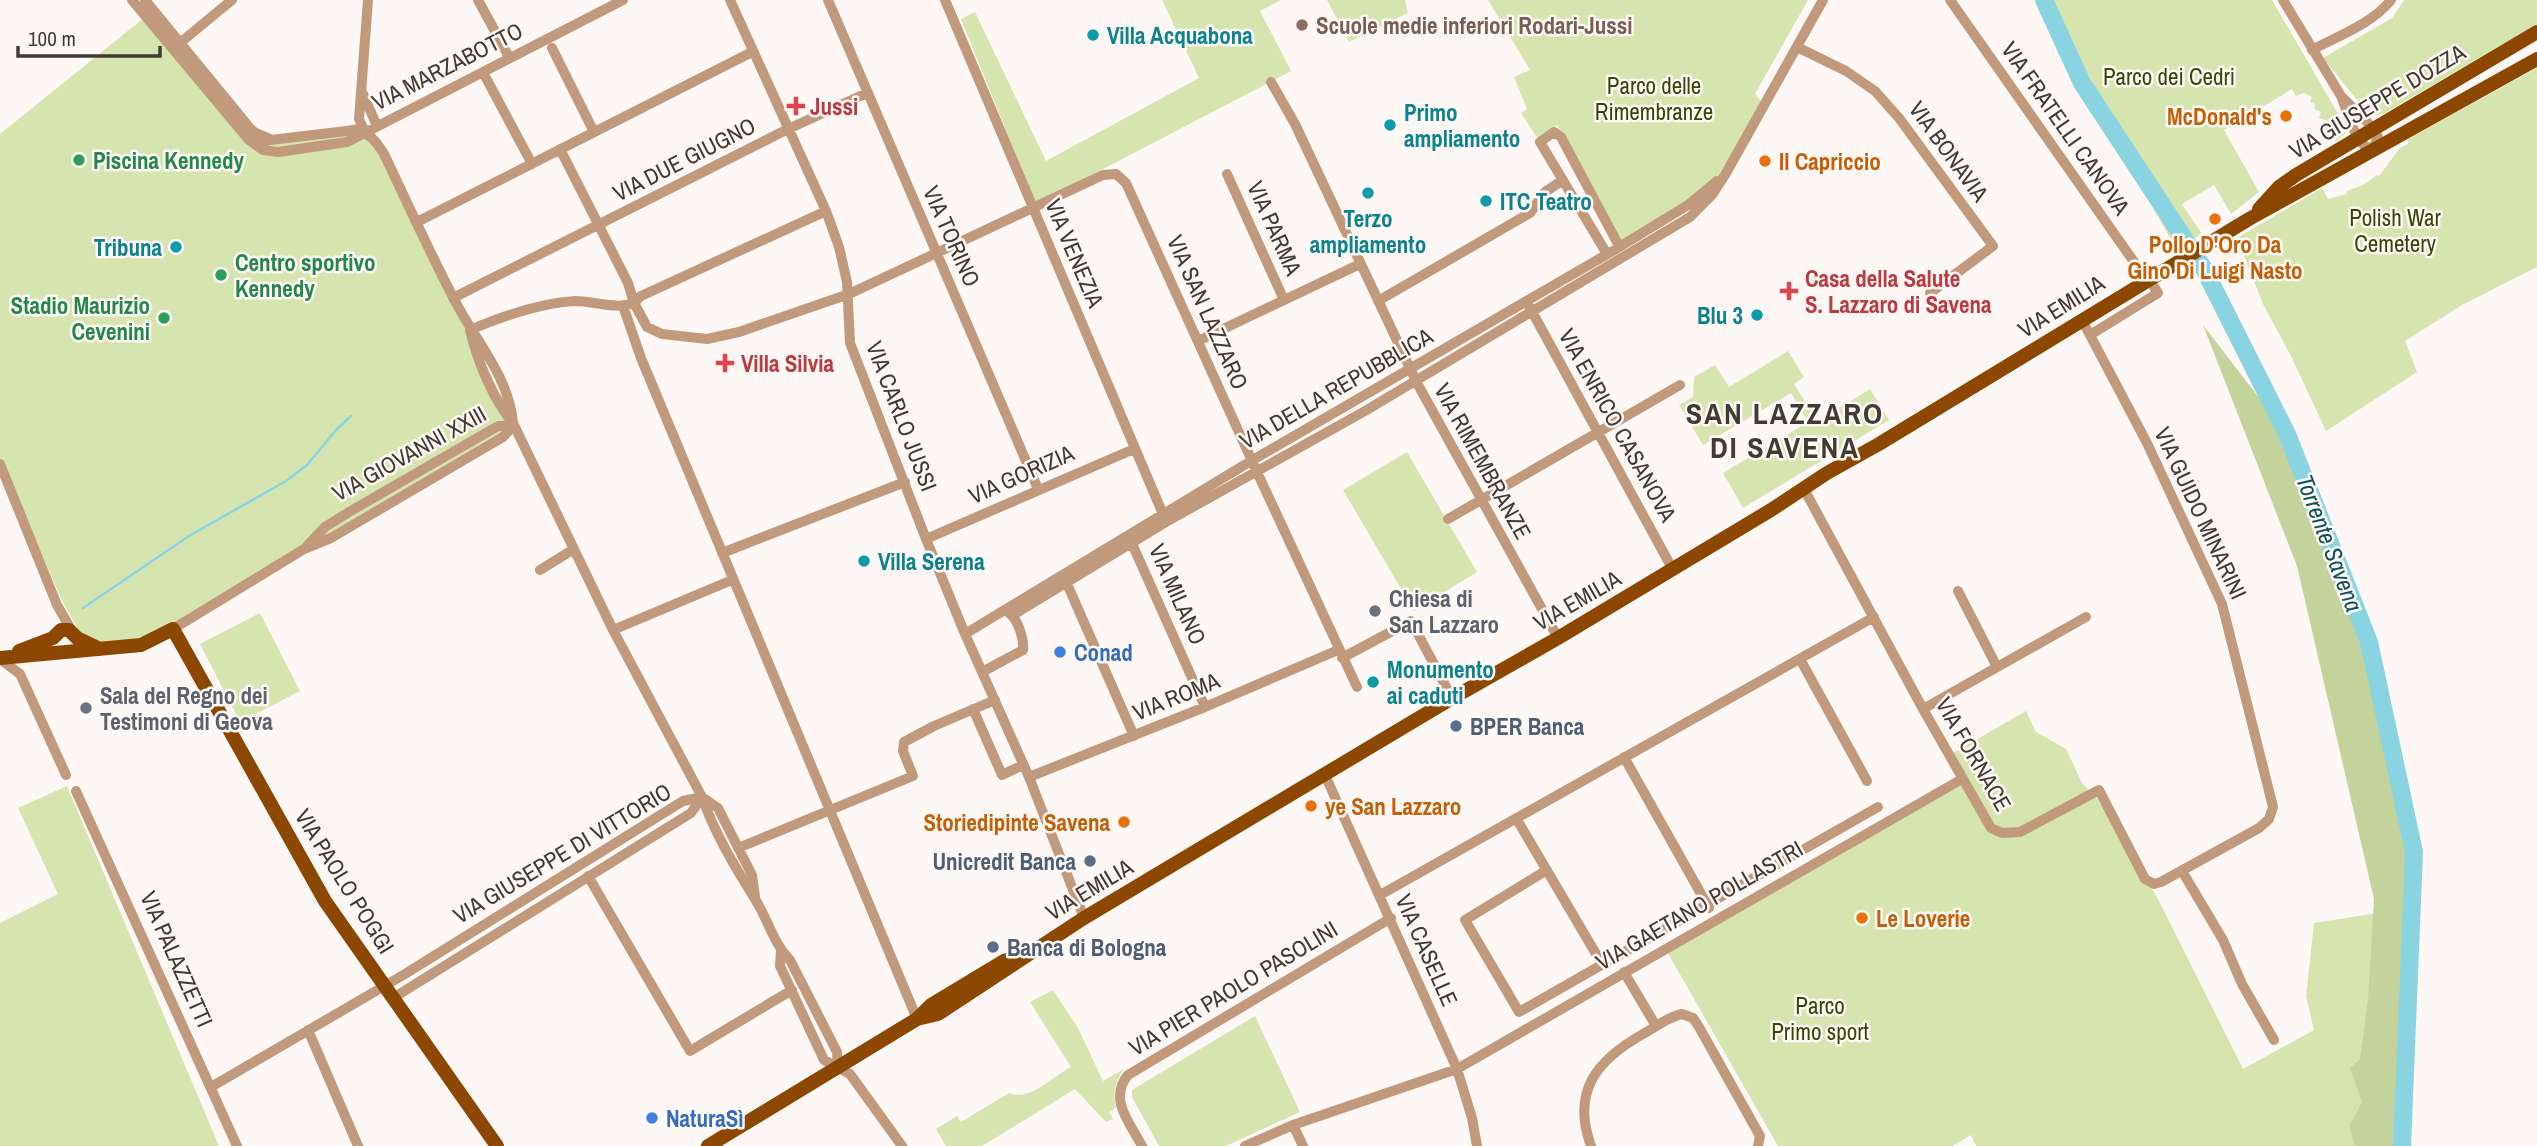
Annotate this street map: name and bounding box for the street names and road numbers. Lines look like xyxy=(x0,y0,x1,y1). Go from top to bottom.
street label: VIA MARZABOTTO xyxy=(366,15,528,117)
street label: VIA FRATELLI CANOVA xyxy=(1995,35,2138,221)
street label: VIA GIUSEPPE DOZZA xyxy=(2283,36,2471,166)
street label: VIA BONAVIA xyxy=(1902,95,1996,208)
street label: VIA DUE GIUGNO xyxy=(607,110,761,208)
street label: VIA PARMA xyxy=(1240,176,1310,280)
street label: VIA TORINO xyxy=(916,181,988,291)
street label: VIA VENEZIA xyxy=(1038,194,1112,313)
street label: VIA SAN LAZZARO xyxy=(1160,230,1256,394)
street label: VIA EMILIA xyxy=(2012,267,2110,345)
street label: VIA DELLA REPUBBLICA xyxy=(1234,320,1439,456)
street label: VIA ENRICO CASANOVA xyxy=(1552,323,1684,528)
street label: VIA CARLO JUSSI xyxy=(859,337,945,495)
street label: VIA RIMEMBRANZE xyxy=(1427,377,1539,545)
street label: VIA GIOVANNI XXIII xyxy=(326,398,492,508)
street label: VIA GUIDO MINARINI xyxy=(2148,422,2254,604)
street label: VIA GORIZIA xyxy=(963,437,1079,511)
street label: VIA MILANO xyxy=(1142,539,1214,649)
street label: VIA EMILIA xyxy=(1527,562,1627,638)
street label: VIA ROMA xyxy=(1128,664,1224,727)
street label: VIA FORNACE xyxy=(1929,691,2019,817)
street label: VIA GIUSEPPE DI VITTORIO xyxy=(447,776,677,930)
street label: VIA PAOLO POGGI xyxy=(288,803,402,959)
street label: VIA GAETANO POLLASTRI xyxy=(1590,833,1808,977)
street label: VIA EMILIA xyxy=(1040,851,1139,927)
street label: VIA PALAZZETTI xyxy=(133,886,221,1032)
street label: VIA CASELLE xyxy=(1389,889,1465,1011)
street label: VIA PIER PAOLO PASOLINI xyxy=(1123,913,1343,1063)

